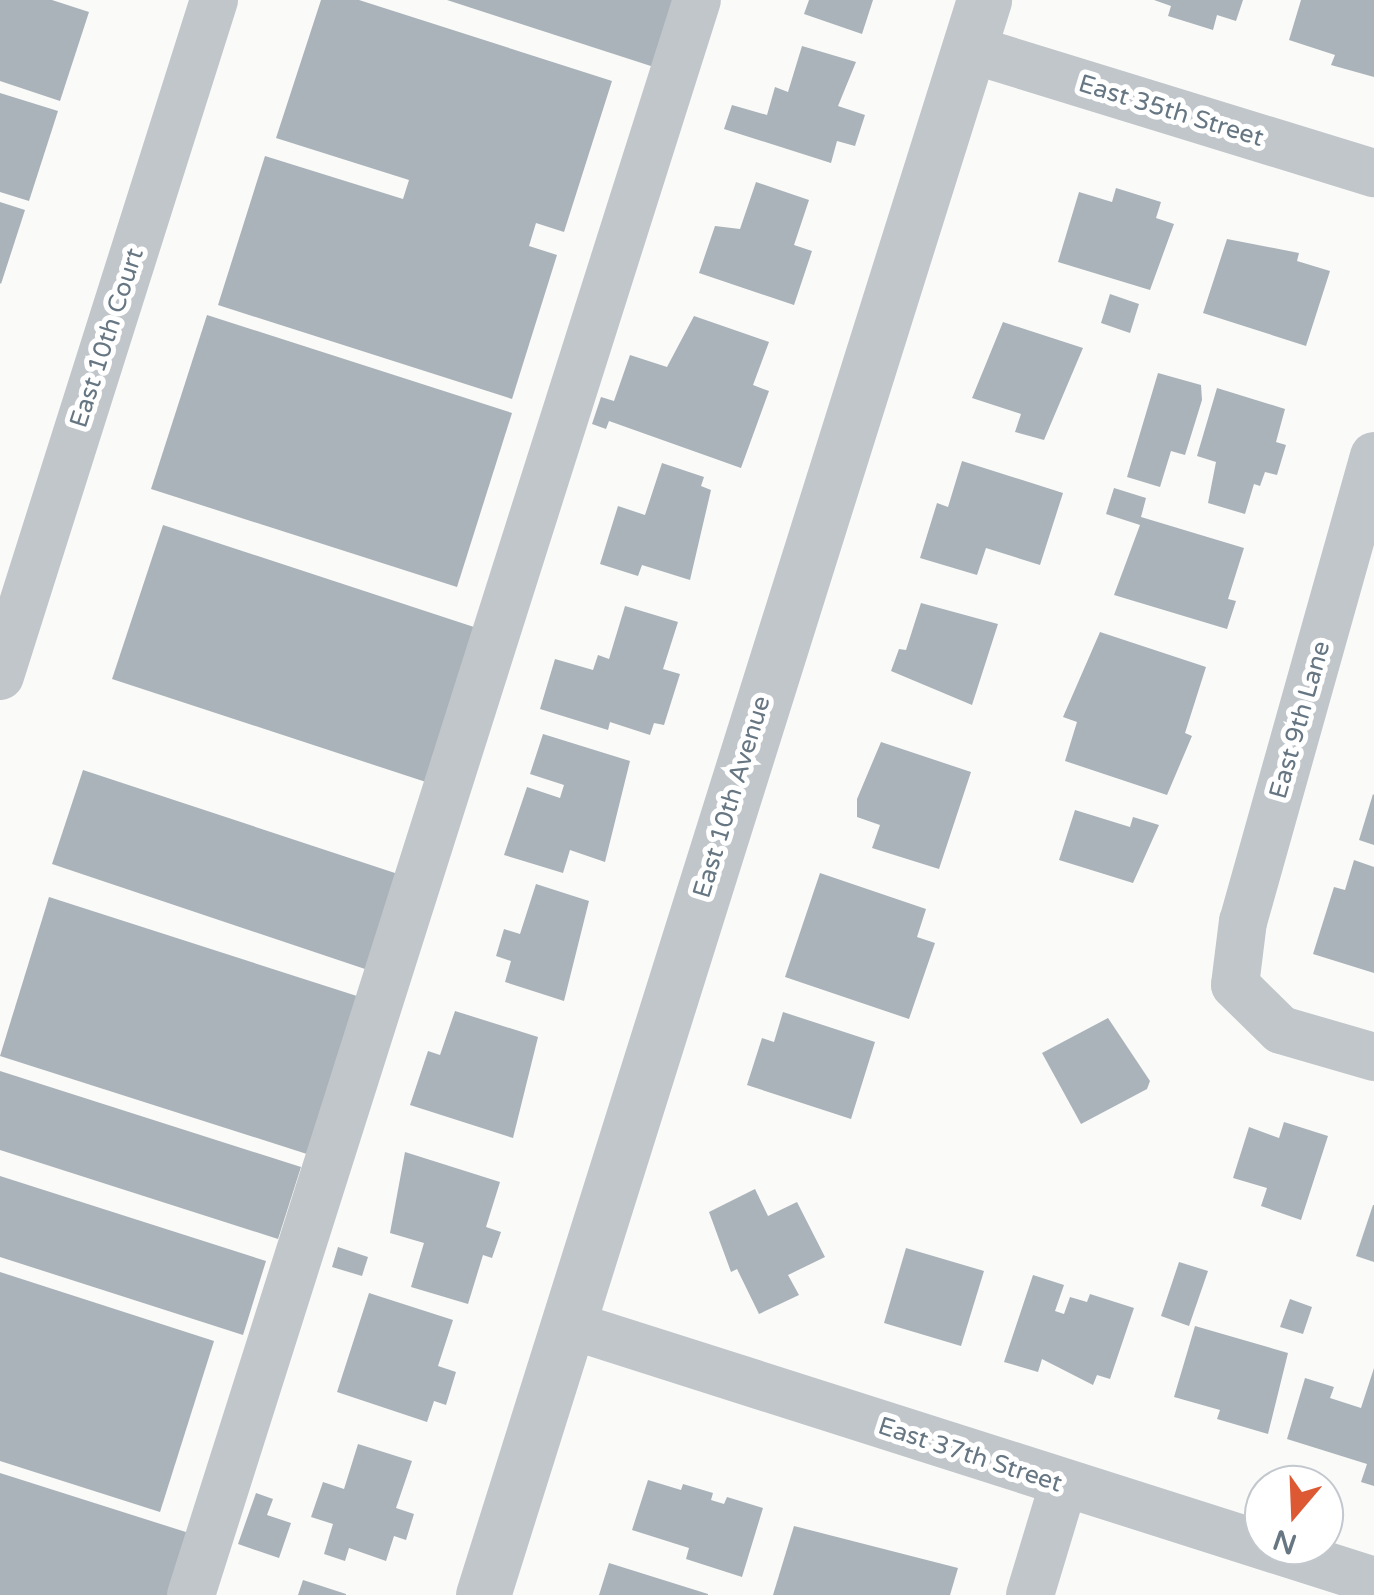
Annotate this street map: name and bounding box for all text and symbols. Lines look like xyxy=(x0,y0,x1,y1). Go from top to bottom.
street label: East 35th Street xyxy=(1075,69,1267,153)
street label: East 10th Court xyxy=(64,244,150,432)
street label: East 9th Lane xyxy=(1263,638,1337,802)
street label: East 10th Avenue xyxy=(687,692,777,902)
street label: East 37th Street xyxy=(874,1411,1066,1499)
north arrow xyxy=(1244,1465,1344,1565)
text: N xyxy=(1269,1522,1301,1561)

